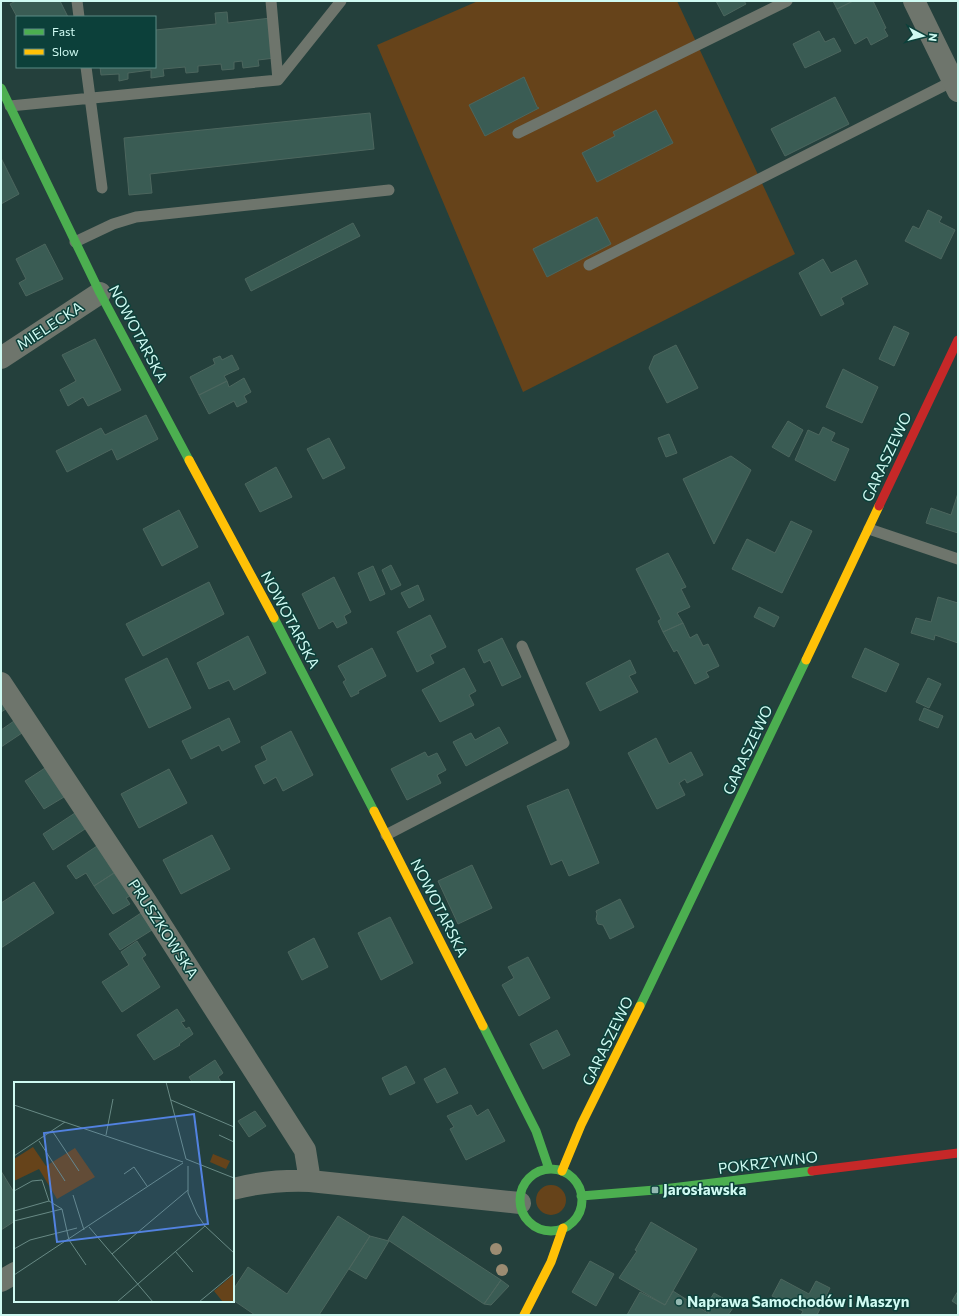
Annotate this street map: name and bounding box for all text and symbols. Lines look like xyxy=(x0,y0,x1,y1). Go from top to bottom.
legend xyxy=(16,16,156,68)
north arrow xyxy=(903,16,943,56)
text: Fast xyxy=(52,24,75,38)
text: N xyxy=(926,32,940,42)
text: Slow xyxy=(52,44,79,58)
street label: NOWOTARSKA xyxy=(106,282,172,385)
street label: MIELECKA xyxy=(13,297,86,353)
street label: GARASZEWO xyxy=(857,409,915,504)
street label: NOWOTARSKA xyxy=(258,568,324,671)
street label: GARASZEWO xyxy=(718,702,776,797)
street label: NOWOTARSKA xyxy=(407,855,472,960)
street label: PRUSZKOWSKA xyxy=(125,875,203,981)
street label: GARASZEWO xyxy=(578,993,636,1088)
inset map xyxy=(14,1082,234,1302)
street label: POKRZYWNO xyxy=(717,1147,819,1177)
place label: Jarosławska xyxy=(663,1180,746,1198)
marker: Jarosławska xyxy=(650,1185,660,1195)
place label: Naprawa Samochodów i Maszyn xyxy=(687,1292,909,1310)
marker: Naprawa Samochodów i Maszyn xyxy=(674,1297,684,1307)

